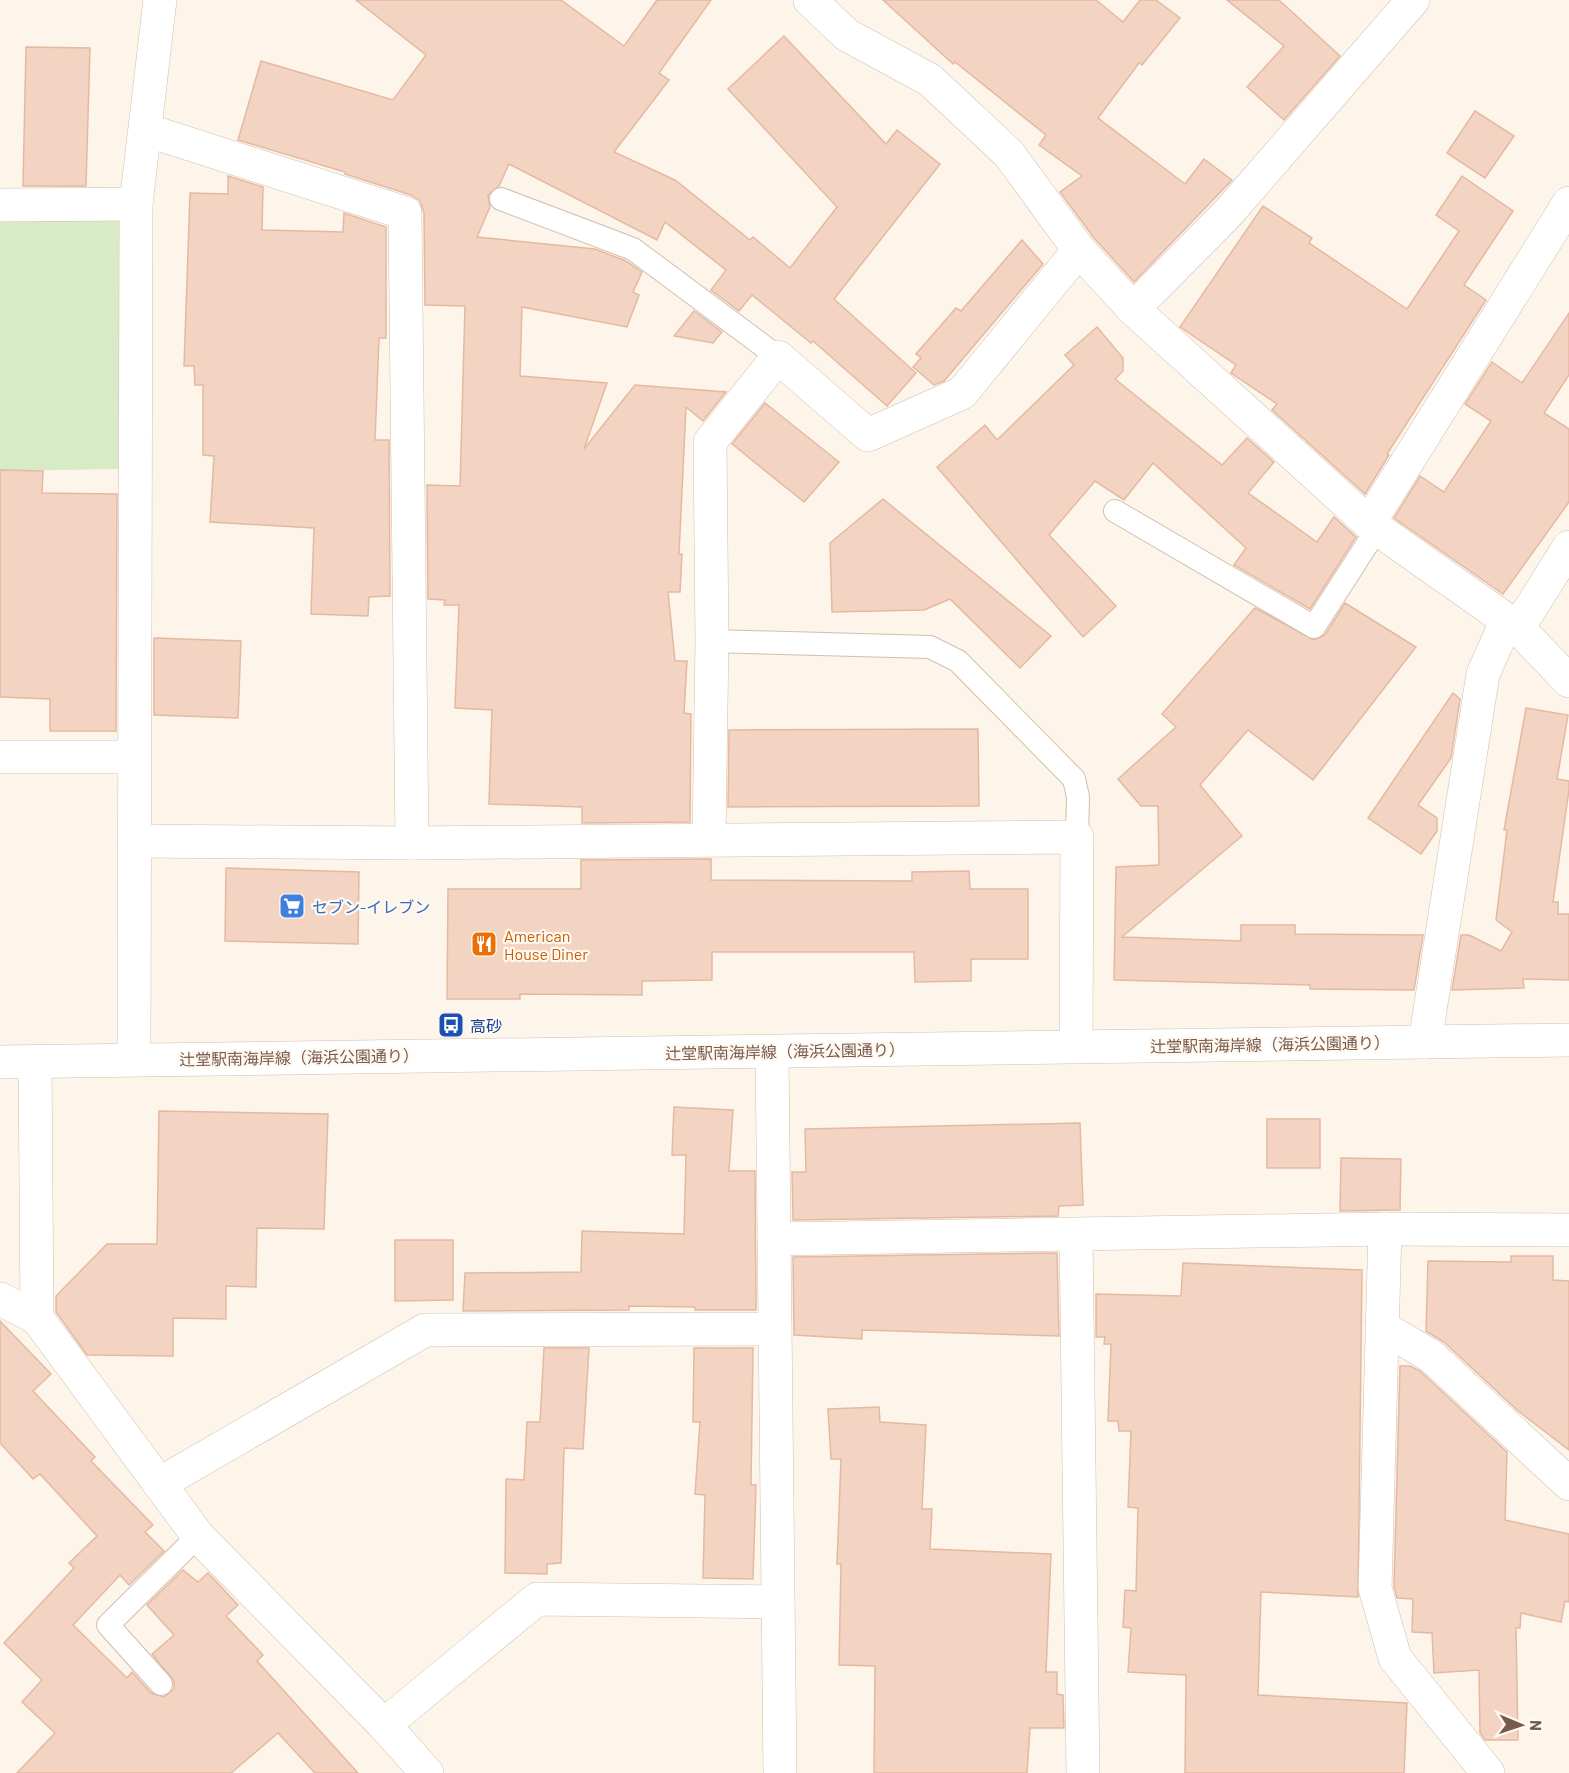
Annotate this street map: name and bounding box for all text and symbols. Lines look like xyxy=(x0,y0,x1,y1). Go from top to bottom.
supermarket icon: セブン-イレブン xyxy=(277,891,307,921)
place label: セブン-イレブン xyxy=(312,897,430,916)
place label: American House Diner xyxy=(504,926,588,963)
restaurant icon: American House Diner xyxy=(469,929,499,959)
bus stop icon: 高砂 xyxy=(436,1010,466,1040)
place label: 高砂 xyxy=(470,1016,502,1035)
street label: 辻堂駅南海岸線（海浜公園通り） xyxy=(1150,1032,1390,1056)
street label: 辻堂駅南海岸線（海浜公園通り） xyxy=(665,1039,905,1063)
street label: 辻堂駅南海岸線（海浜公園通り） xyxy=(179,1045,419,1069)
north arrow xyxy=(1491,1695,1551,1755)
text: N xyxy=(1527,1720,1546,1731)

